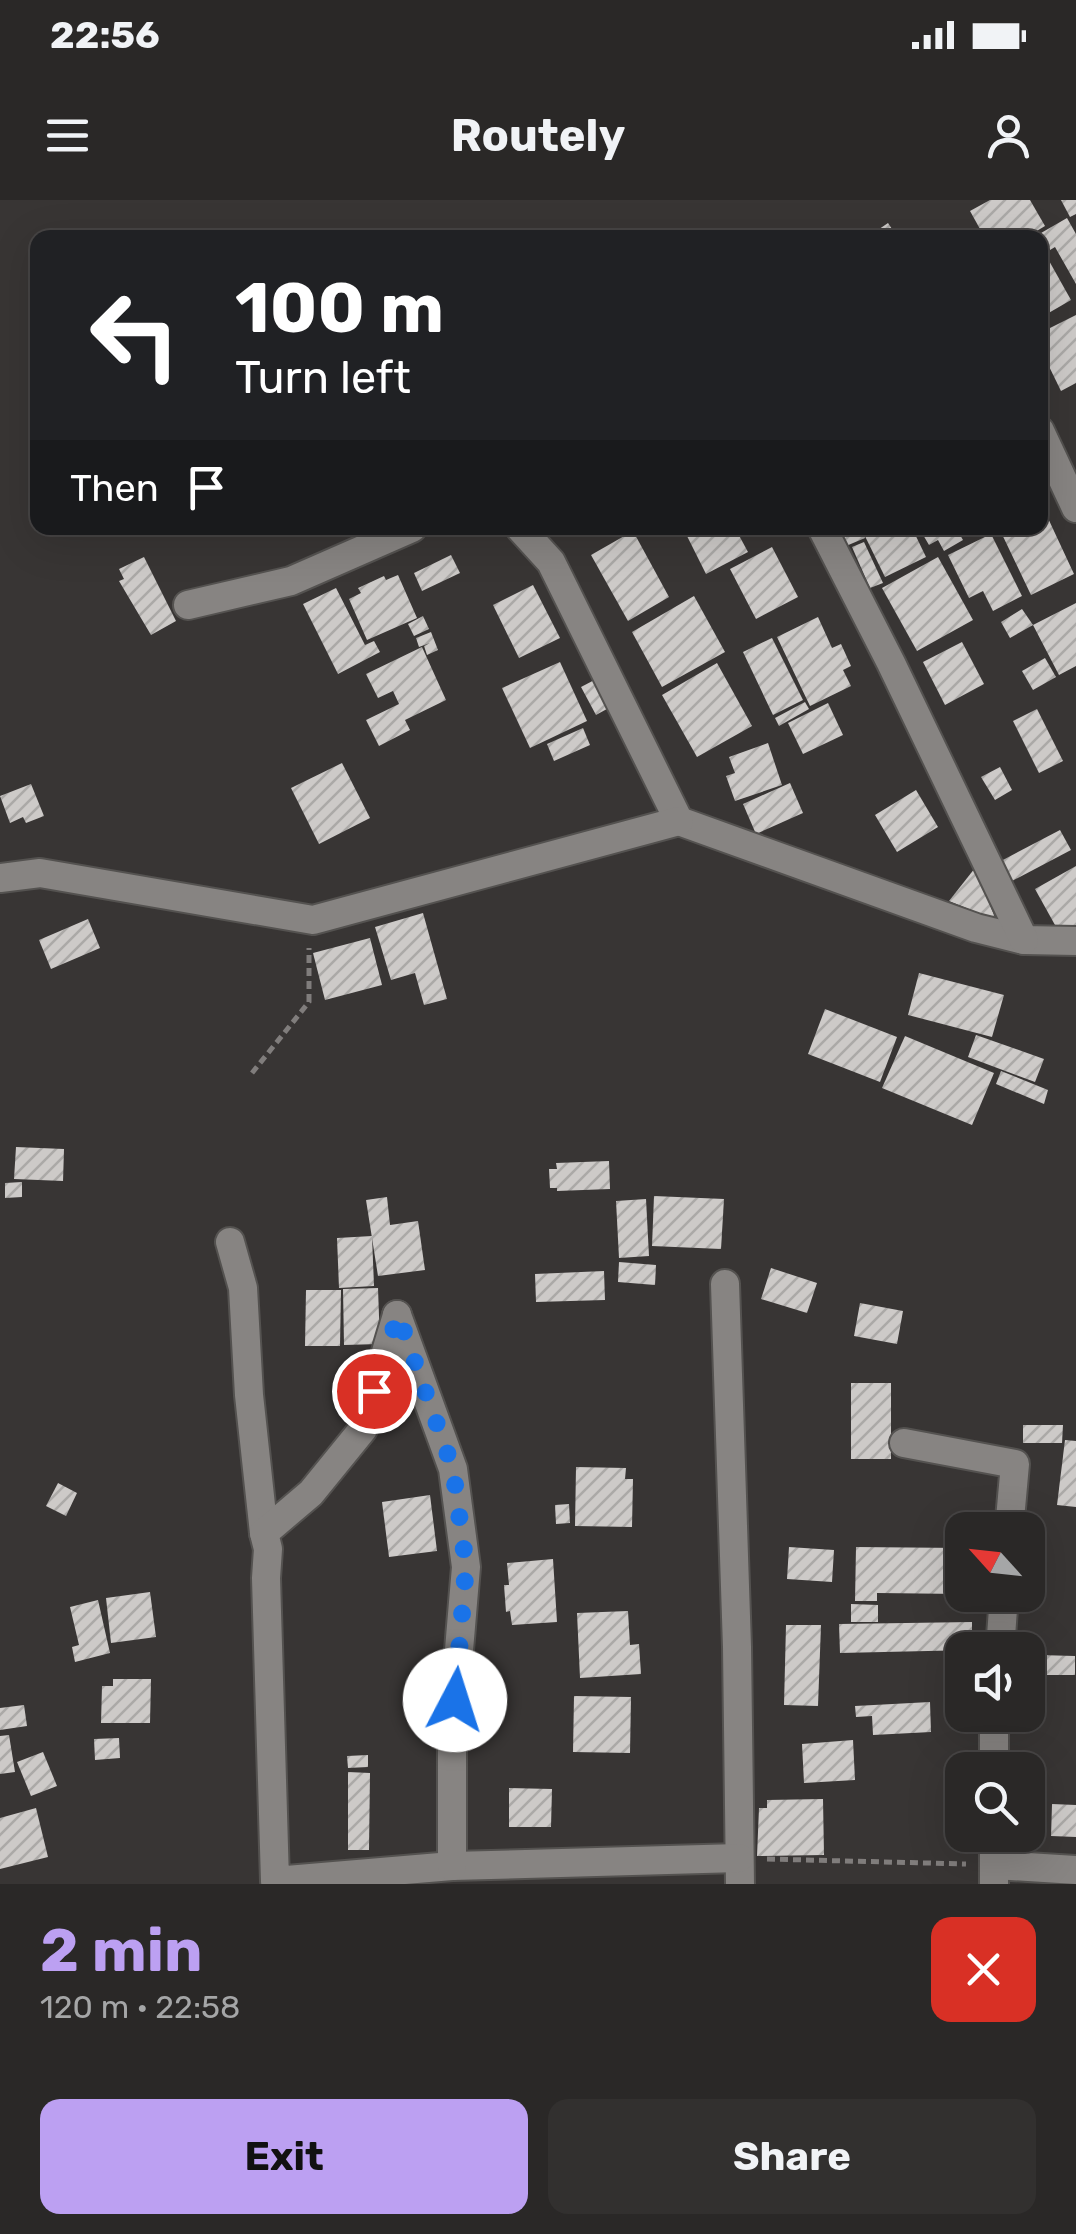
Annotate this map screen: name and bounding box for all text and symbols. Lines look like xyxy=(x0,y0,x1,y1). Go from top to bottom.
text: 22:56 xyxy=(50,12,160,58)
icon: menu xyxy=(40,108,95,163)
icon: person xyxy=(981,108,1036,163)
text: Routely xyxy=(451,109,625,162)
text: 100 m xyxy=(235,267,444,350)
icon: left xyxy=(70,270,200,400)
text: Turn left xyxy=(235,351,411,404)
icon: arrive xyxy=(179,460,234,515)
text: Then xyxy=(70,465,159,511)
pin xyxy=(332,1349,417,1434)
icon: arrive xyxy=(347,1364,402,1419)
north arrow xyxy=(945,1512,1045,1612)
map controls xyxy=(945,1512,1045,1852)
button: sound xyxy=(945,1632,1045,1732)
position arrow xyxy=(403,1648,507,1752)
button: search xyxy=(945,1752,1045,1852)
text: 2 min xyxy=(40,1915,202,1986)
button: close xyxy=(931,1917,1036,2022)
text: 120 m · 22:58 xyxy=(40,1988,240,2026)
button: Exit xyxy=(40,2099,528,2214)
button: Share xyxy=(548,2099,1036,2214)

